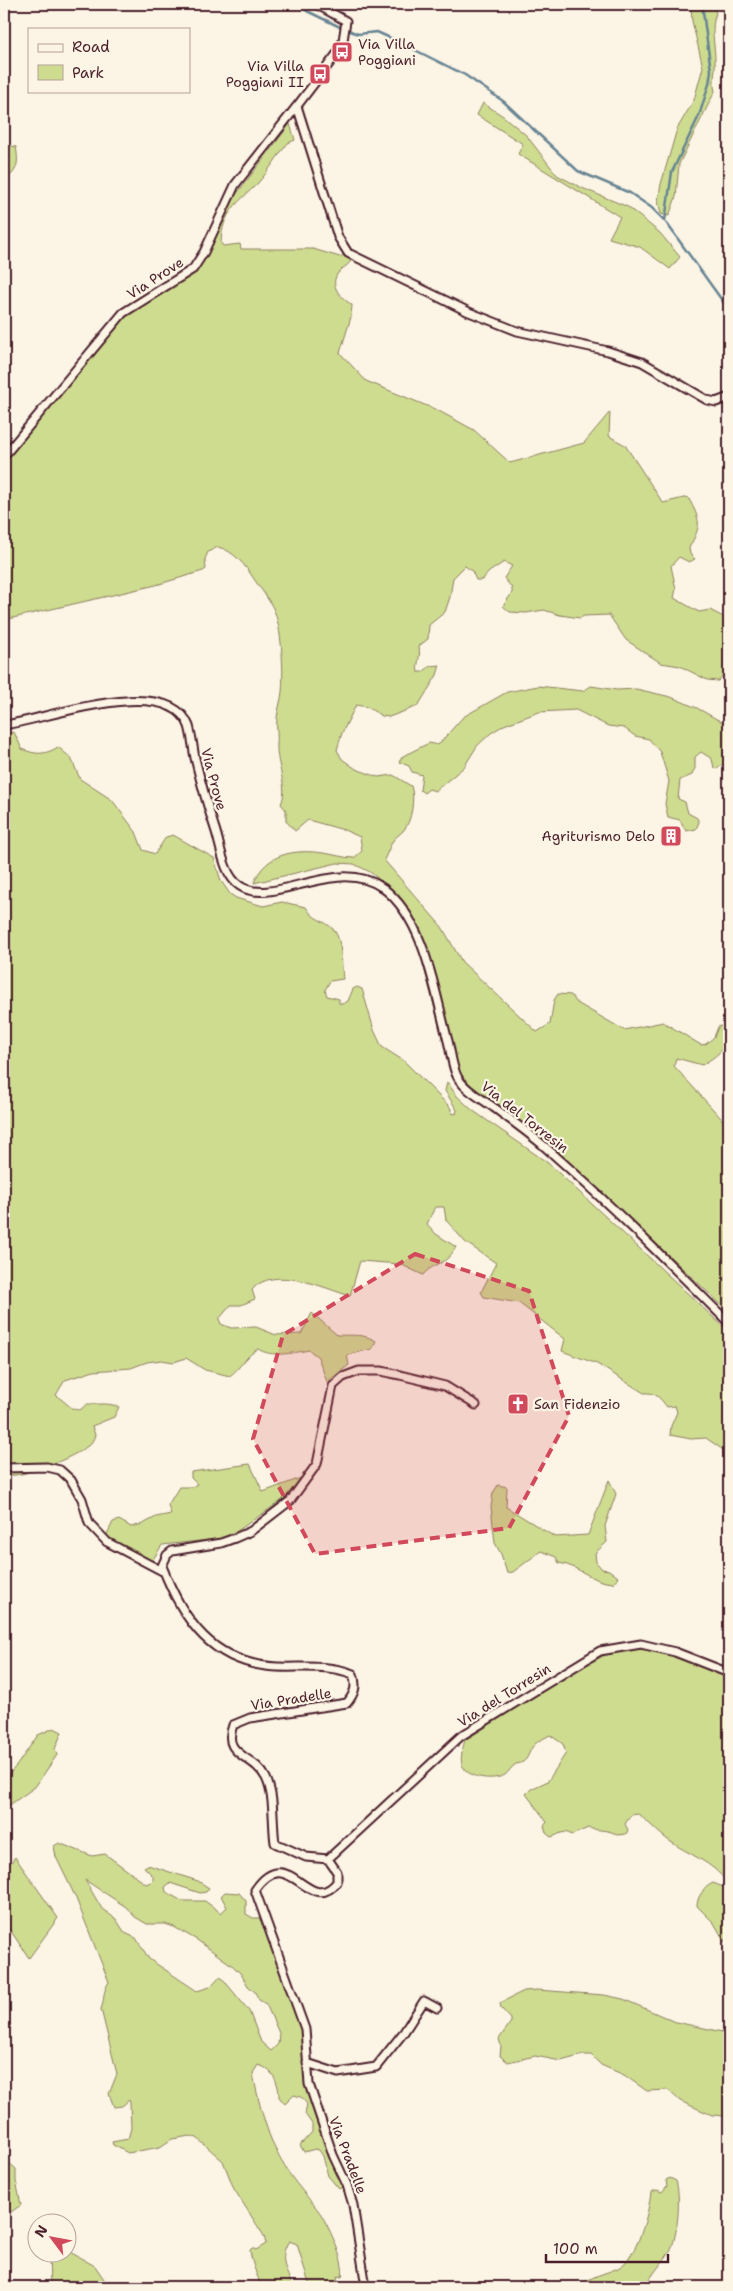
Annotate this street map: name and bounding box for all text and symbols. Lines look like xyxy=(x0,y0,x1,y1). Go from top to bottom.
legend xyxy=(28,28,190,92)
place label: Via Villa Poggiani xyxy=(358,35,416,69)
text: Road xyxy=(72,37,110,57)
bus stop icon: Via Villa Poggiani xyxy=(330,40,354,64)
place label: Via Villa Poggiani II xyxy=(226,57,304,91)
bus stop icon: Via Villa Poggiani II xyxy=(308,62,332,86)
text: Park xyxy=(72,63,104,83)
street label: Via Prove xyxy=(123,253,187,303)
street label: Via Prove xyxy=(197,746,231,812)
building icon: Agriturismo Delo xyxy=(659,824,683,848)
place label: Agriturismo Delo xyxy=(542,827,655,845)
street label: Via del Torresin xyxy=(478,1077,573,1157)
church icon: San Fidenzio xyxy=(506,1392,530,1416)
place label: San Fidenzio xyxy=(534,1395,620,1413)
street label: Via del Torresin xyxy=(454,1659,554,1731)
street label: Via Pradelle xyxy=(249,1684,333,1714)
street label: Via Pradelle xyxy=(325,2114,371,2196)
north arrow xyxy=(28,2214,78,2264)
text: N xyxy=(30,2222,52,2241)
scale bar xyxy=(546,2231,668,2263)
text: 100 m xyxy=(553,2239,598,2259)

